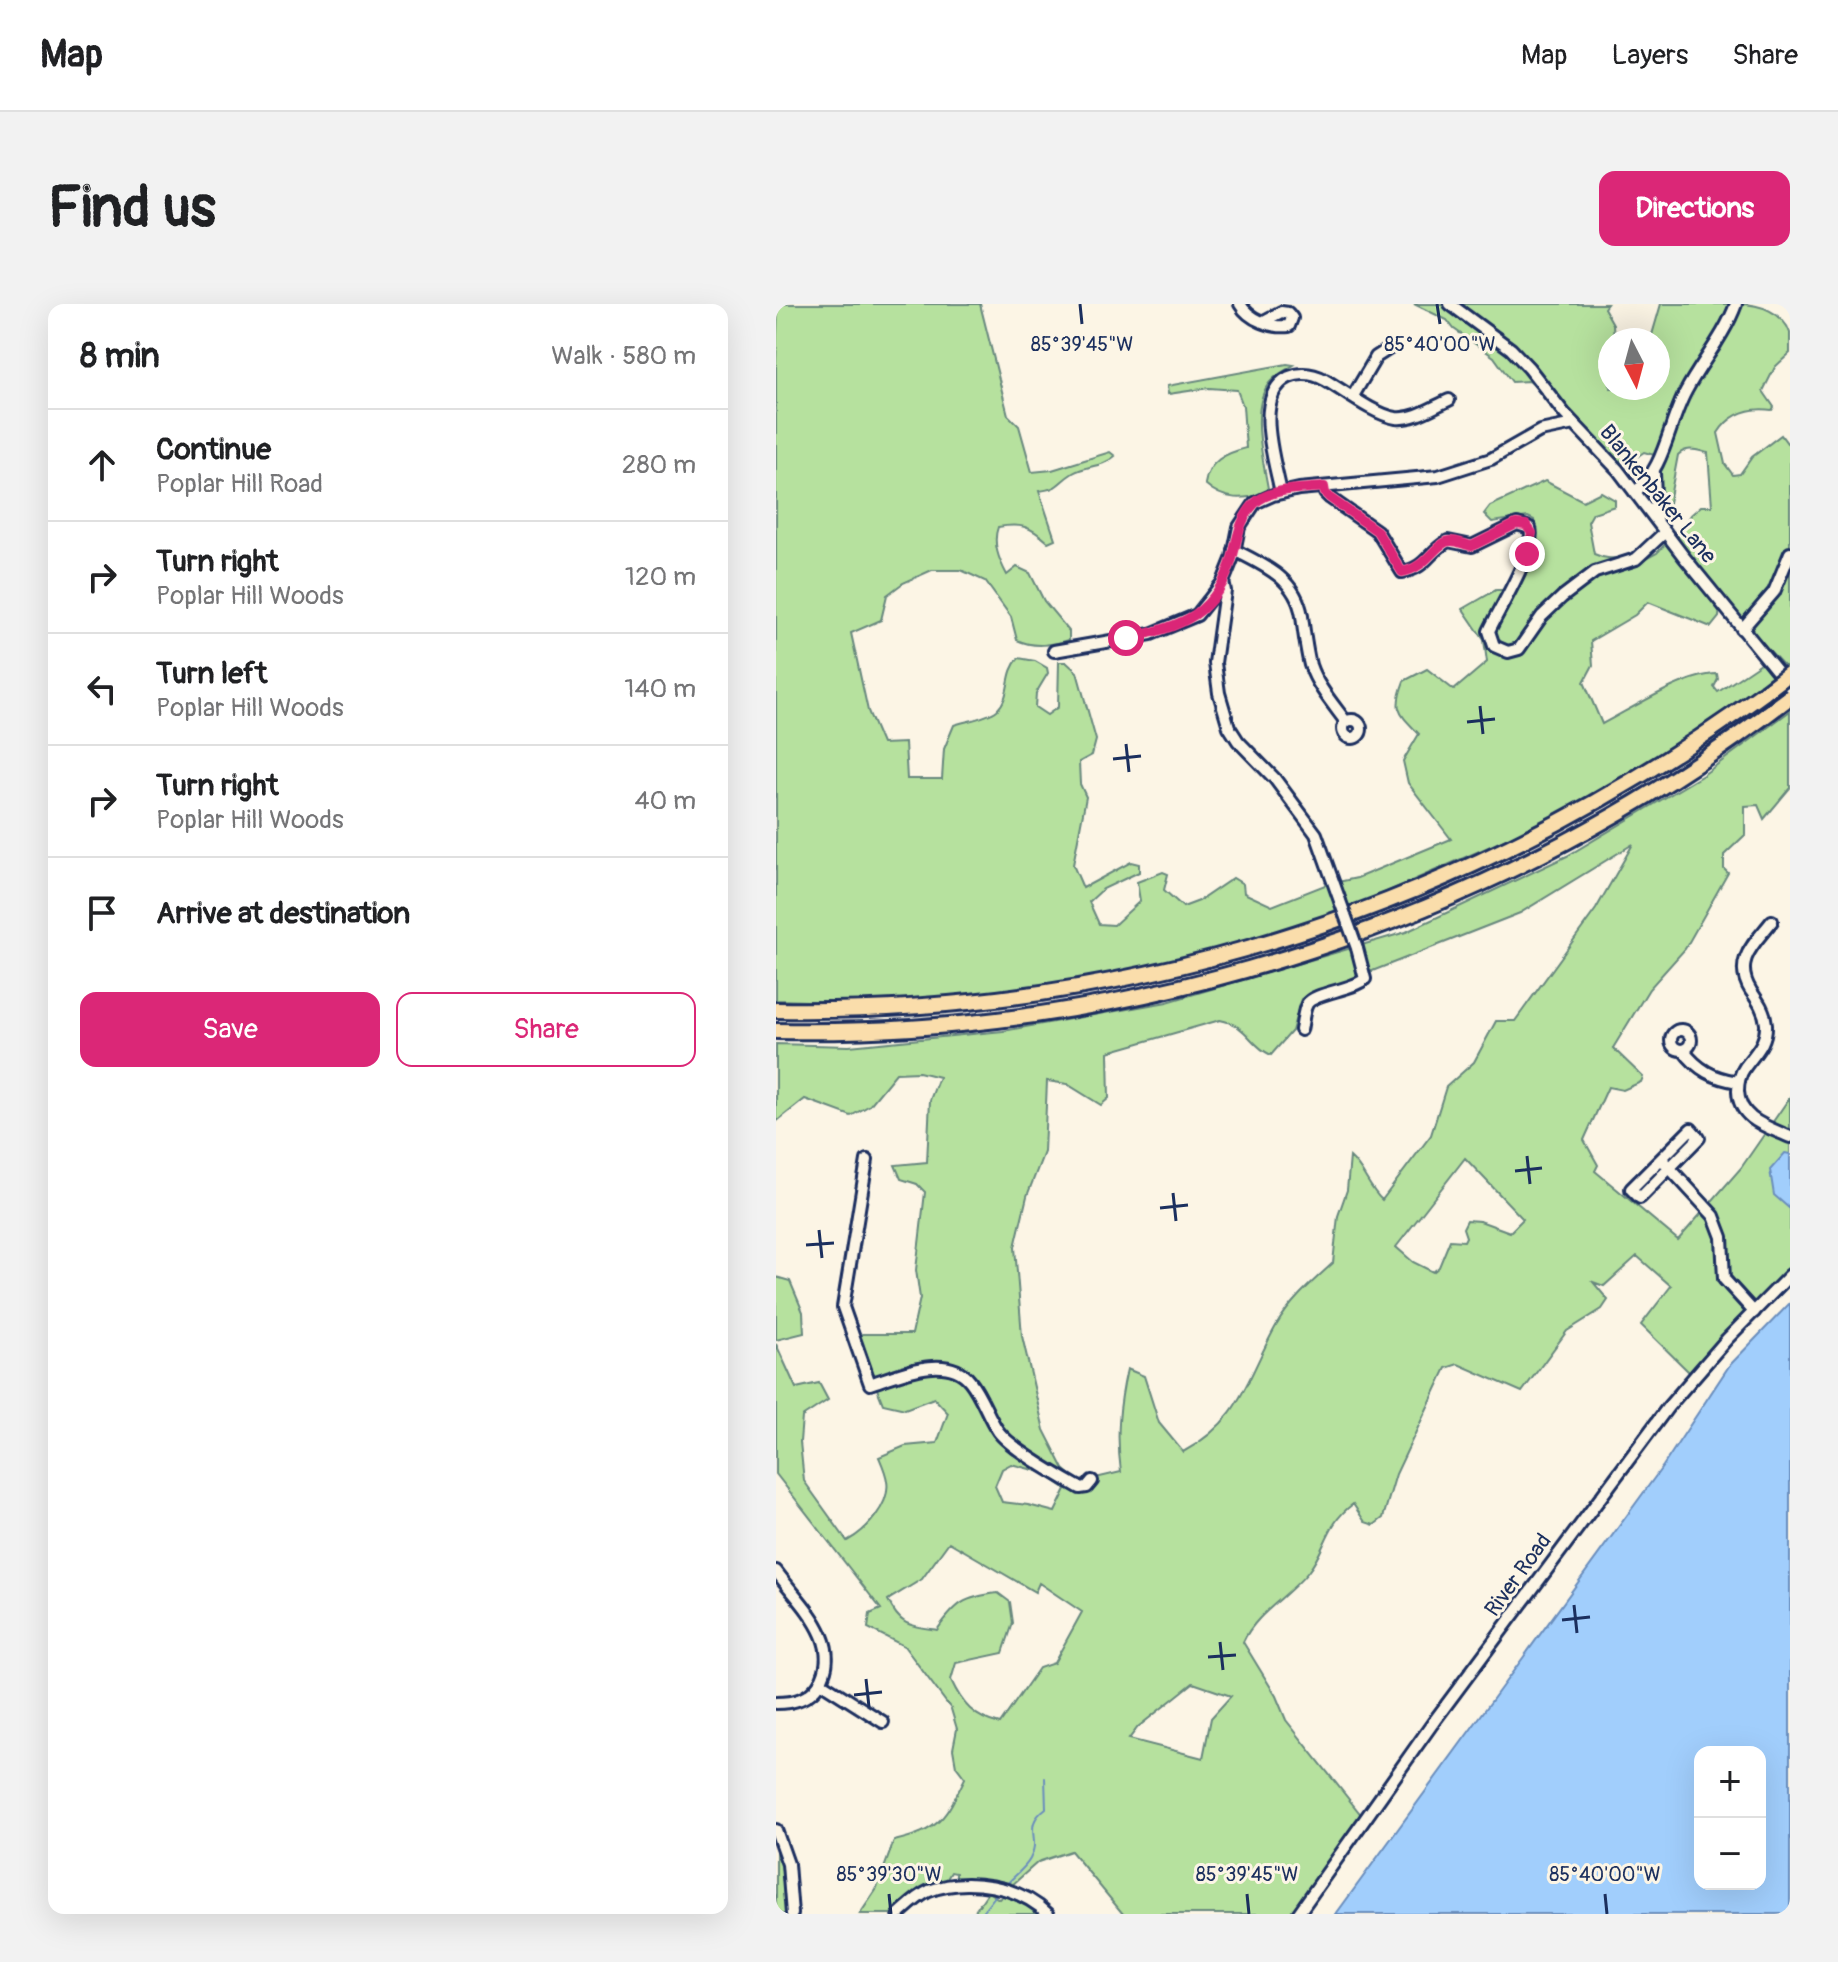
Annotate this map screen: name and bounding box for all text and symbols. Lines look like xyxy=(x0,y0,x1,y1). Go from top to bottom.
text: Map xyxy=(40,31,103,79)
text: Map xyxy=(1521,38,1567,73)
text: Layers xyxy=(1611,38,1688,73)
text: Share xyxy=(1732,38,1798,73)
button: Directions xyxy=(1599,171,1790,246)
text: Find us xyxy=(48,174,216,243)
north arrow xyxy=(1598,328,1670,400)
text: 85°39'45"W xyxy=(1031,332,1133,357)
text: 85°40'00"W xyxy=(1384,332,1496,357)
text: 8 min xyxy=(80,335,160,378)
text: Walk · 580 m xyxy=(551,340,696,372)
street label: Blankenbaker Lane xyxy=(1593,419,1723,569)
text: Continue xyxy=(156,431,271,468)
icon: ahead xyxy=(80,443,124,487)
text: 280 m xyxy=(622,449,696,481)
text: Poplar Hill Road xyxy=(156,468,323,500)
route end xyxy=(1509,536,1545,572)
text: Turn right xyxy=(156,543,279,580)
icon: right xyxy=(80,555,124,599)
text: 120 m xyxy=(625,561,696,593)
text: Poplar Hill Woods xyxy=(156,580,344,612)
route start xyxy=(1108,620,1144,656)
text: Turn left xyxy=(156,655,267,692)
icon: left xyxy=(80,667,124,711)
text: 140 m xyxy=(624,673,696,705)
text: Poplar Hill Woods xyxy=(156,692,344,724)
text: Turn right xyxy=(156,767,279,804)
icon: right xyxy=(80,779,124,823)
text: 40 m xyxy=(634,785,696,817)
text: Poplar Hill Woods xyxy=(156,804,344,836)
icon: arrive xyxy=(80,891,124,935)
text: Arrive at destination xyxy=(156,895,410,932)
button: Save xyxy=(80,992,380,1067)
button: Share xyxy=(396,992,696,1067)
street label: River Road xyxy=(1478,1528,1558,1622)
map controls xyxy=(1694,1746,1766,1890)
button: + xyxy=(1694,1746,1766,1818)
button: − xyxy=(1694,1818,1766,1890)
text: 85°39'30"W xyxy=(836,1862,942,1887)
text: 85°39'45"W xyxy=(1196,1862,1298,1887)
text: 85°40'00"W xyxy=(1549,1862,1661,1887)

